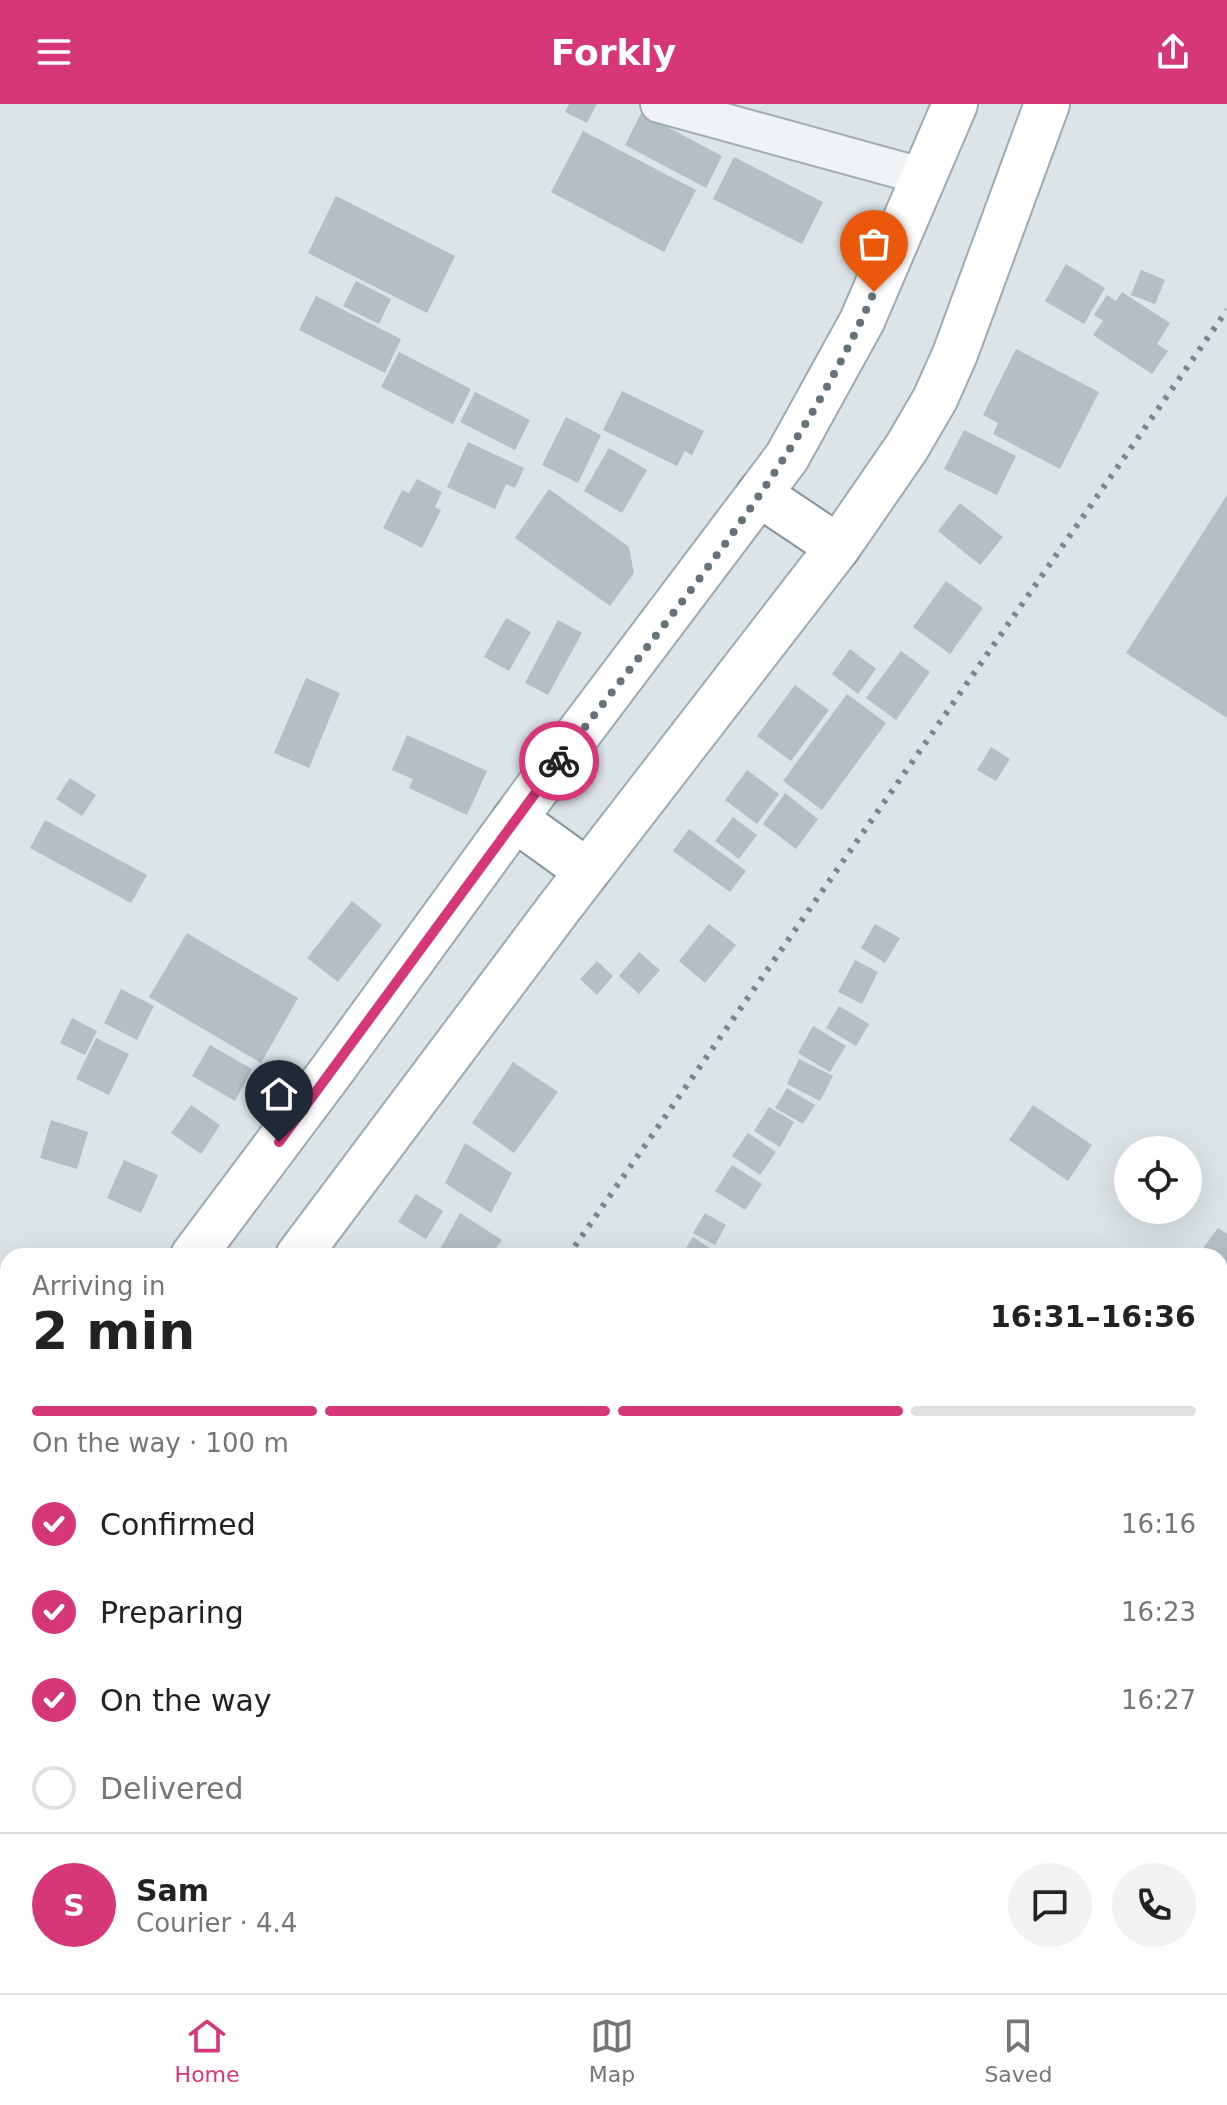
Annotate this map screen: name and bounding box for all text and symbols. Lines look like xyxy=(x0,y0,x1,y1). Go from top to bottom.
icon: menu xyxy=(32,30,76,74)
icon: share xyxy=(1151,30,1195,74)
text: Forkly xyxy=(551,32,676,73)
pin xyxy=(840,210,908,292)
icon: bag xyxy=(852,222,896,266)
courier xyxy=(519,721,599,801)
icon: bike xyxy=(537,739,581,783)
pin xyxy=(245,1060,313,1142)
icon: home xyxy=(257,1072,301,1116)
map controls xyxy=(1114,1136,1202,1224)
button: locate xyxy=(1114,1136,1202,1224)
text: Arriving in xyxy=(32,1271,166,1301)
text: 16:31–16:36 xyxy=(990,1299,1196,1334)
text: 2 min xyxy=(32,1301,195,1361)
text: On the way · 100 m xyxy=(32,1428,289,1458)
icon: check xyxy=(32,1502,76,1546)
text: Confirmed xyxy=(100,1507,256,1542)
text: 16:16 xyxy=(1121,1509,1196,1539)
icon: check xyxy=(32,1590,76,1634)
text: Preparing xyxy=(100,1595,244,1630)
text: 16:23 xyxy=(1121,1597,1196,1627)
icon: check xyxy=(32,1678,76,1722)
text: On the way xyxy=(100,1683,272,1718)
text: 16:27 xyxy=(1121,1685,1196,1715)
text: Delivered xyxy=(100,1771,244,1806)
button: chat xyxy=(1008,1863,1092,1947)
button: phone xyxy=(1112,1863,1196,1947)
text: Sam xyxy=(136,1873,209,1908)
text: S xyxy=(63,1888,85,1923)
text: Courier · 4.4 xyxy=(136,1908,297,1938)
tab: Home xyxy=(175,2014,240,2087)
tab: Map xyxy=(589,2014,635,2087)
tab: Saved xyxy=(984,2014,1052,2087)

